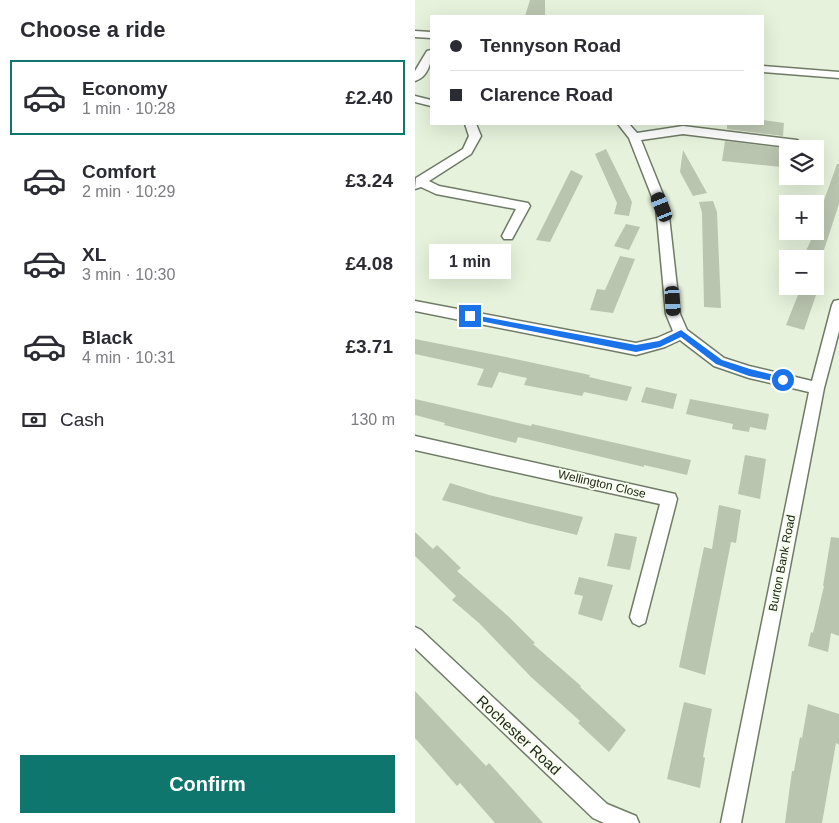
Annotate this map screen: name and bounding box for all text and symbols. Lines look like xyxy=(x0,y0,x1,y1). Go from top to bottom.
text: Choose a ride xyxy=(20,17,165,42)
text: Tennyson Road xyxy=(480,35,621,56)
icon: car xyxy=(22,75,67,120)
text: Economy xyxy=(82,78,168,99)
text: Clarence Road xyxy=(480,84,613,105)
text: £2.40 xyxy=(345,87,393,108)
text: 1 min · 10:28 xyxy=(82,100,175,117)
map controls xyxy=(779,140,824,295)
button: layers xyxy=(779,140,824,185)
icon: car xyxy=(22,158,67,203)
text: Comfort xyxy=(82,161,156,182)
text: £3.24 xyxy=(345,170,393,191)
text: 2 min · 10:29 xyxy=(82,183,175,200)
car xyxy=(649,190,674,224)
button: + xyxy=(779,195,824,240)
icon: car xyxy=(22,241,67,286)
text: XL xyxy=(82,244,106,265)
callout: 1 min xyxy=(429,244,511,278)
button: − xyxy=(779,250,824,295)
text: £4.08 xyxy=(345,253,393,274)
text: 1 min xyxy=(449,253,491,270)
text: 3 min · 10:30 xyxy=(82,266,175,283)
car xyxy=(664,286,681,316)
route end xyxy=(459,305,481,327)
icon: car xyxy=(22,324,67,369)
text: Black xyxy=(82,327,133,348)
text: £3.71 xyxy=(345,336,393,357)
text: 4 min · 10:31 xyxy=(82,349,175,366)
route start xyxy=(772,369,794,391)
icon: cash xyxy=(20,406,48,434)
text: Cash xyxy=(60,409,104,430)
text: 130 m xyxy=(351,411,395,428)
street label: Wellington Close xyxy=(557,467,648,501)
street label: Burton Bank Road xyxy=(766,514,798,612)
street label: Rochester Road xyxy=(474,692,564,778)
button: Confirm xyxy=(20,755,395,813)

